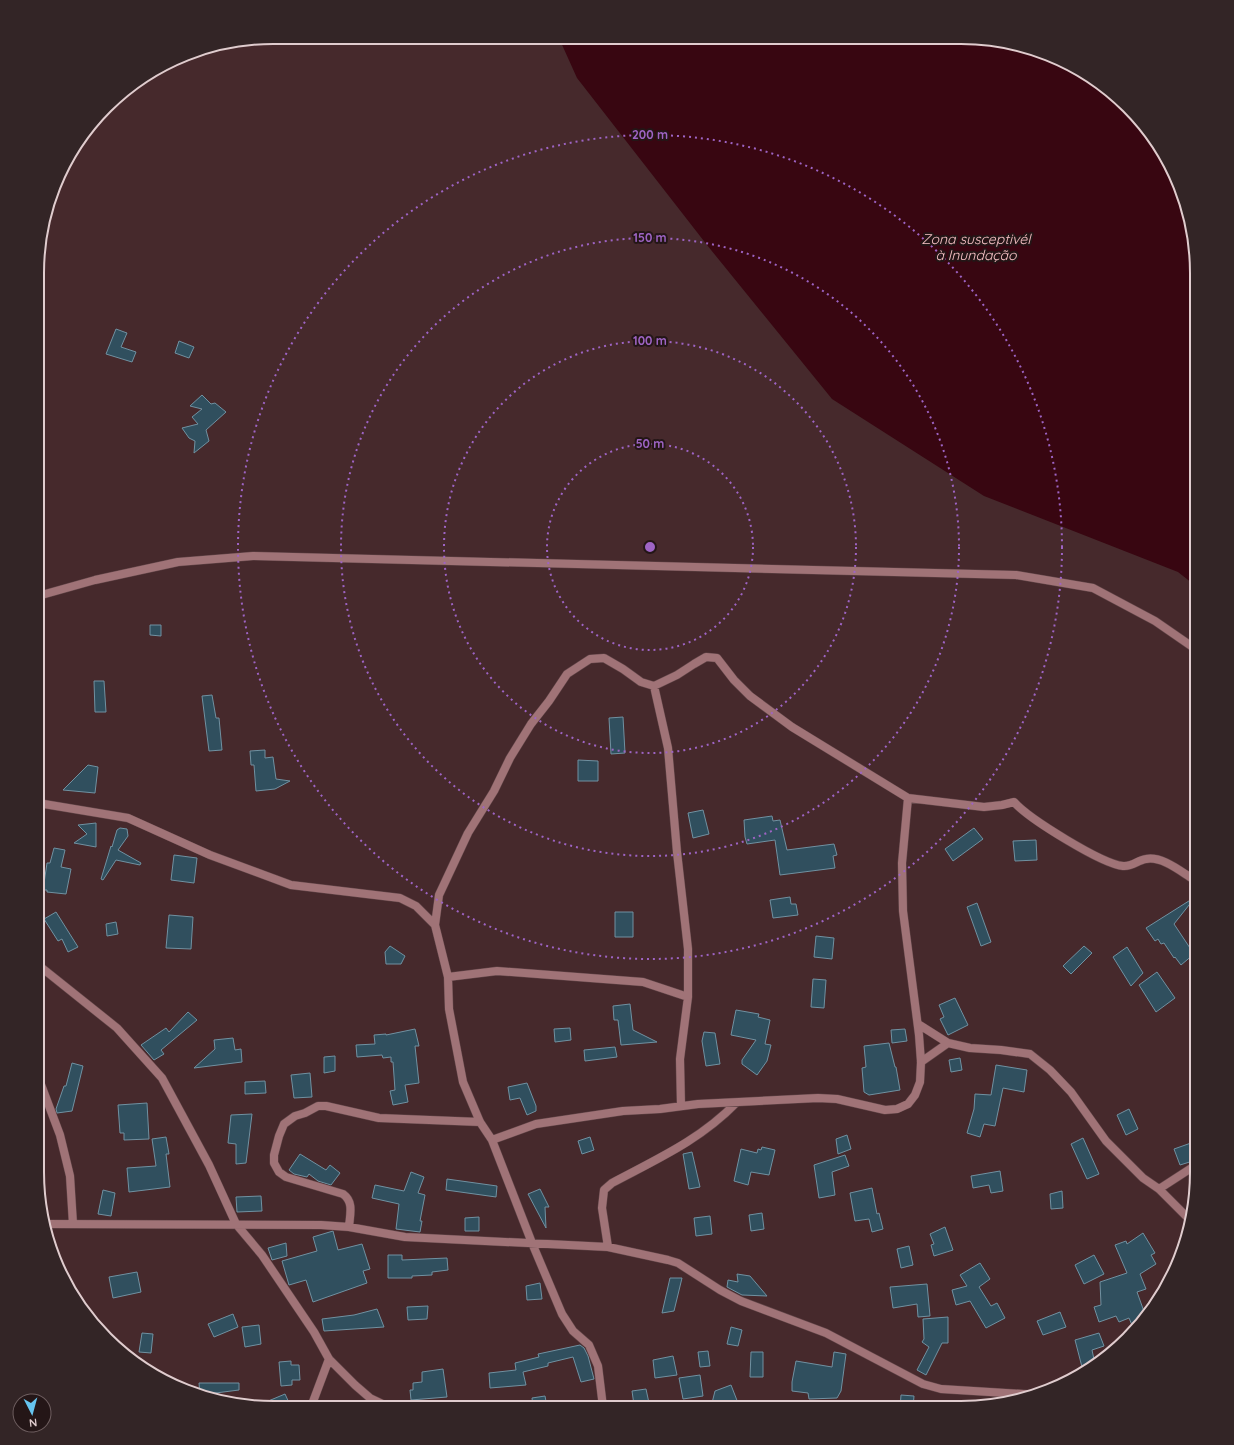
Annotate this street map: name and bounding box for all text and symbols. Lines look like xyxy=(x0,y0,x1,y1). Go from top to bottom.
text: 200 m xyxy=(632,127,668,142)
text: 150 m xyxy=(633,230,667,245)
water label: Zona susceptivél à Inundação xyxy=(922,230,1032,264)
text: 100 m xyxy=(633,333,667,348)
text: 50 m xyxy=(636,436,664,451)
centre of rings xyxy=(643,540,657,554)
north arrow xyxy=(12,1393,52,1433)
text: N xyxy=(28,1416,38,1430)

